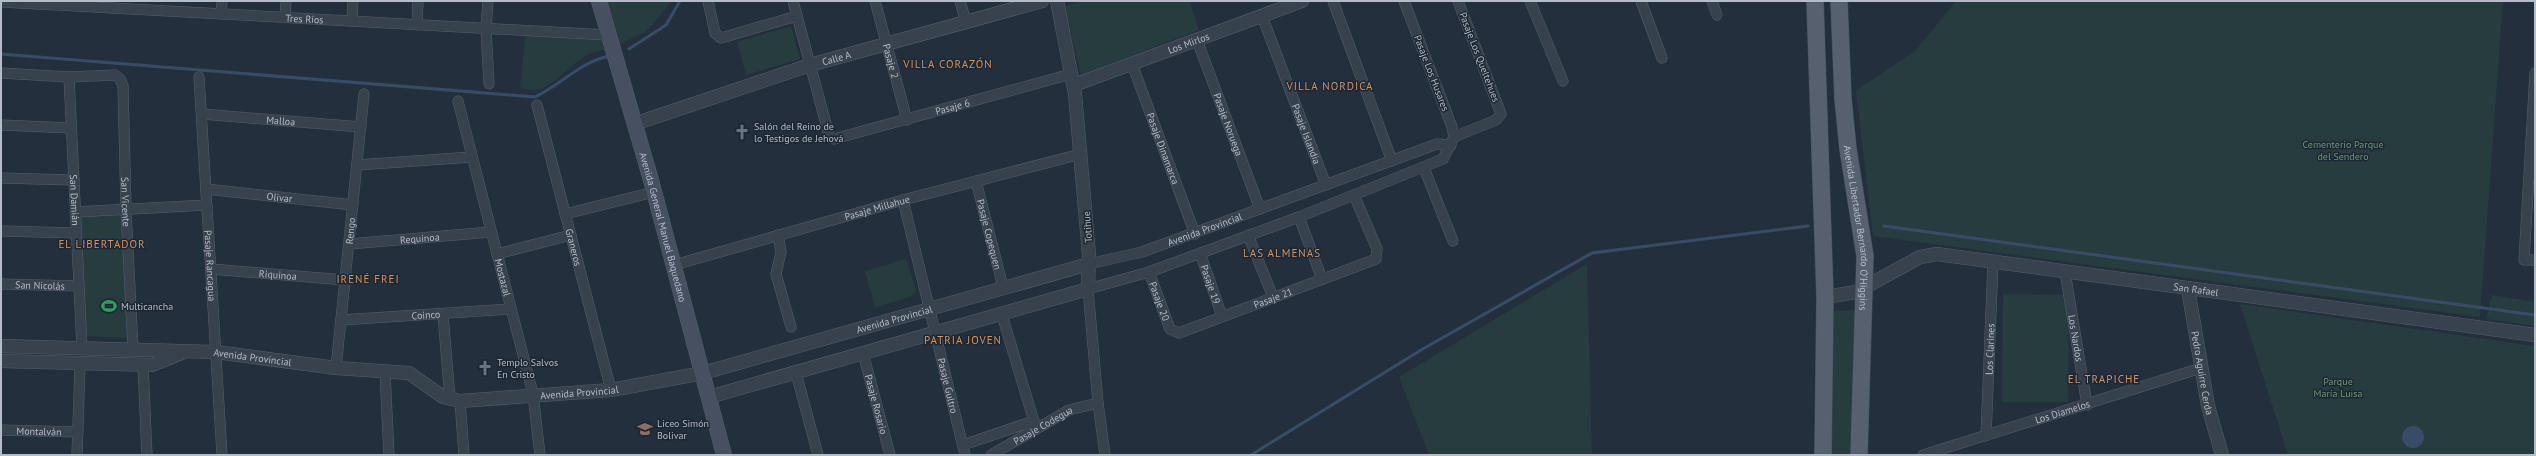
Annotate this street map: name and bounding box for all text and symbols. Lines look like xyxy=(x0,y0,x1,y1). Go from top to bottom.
street label: Pasaje Los Queltehues xyxy=(1456,10,1503,104)
street label: Tres Ríos xyxy=(285,11,324,27)
street label: Los Mirlos xyxy=(1166,30,1211,57)
street label: Pasaje Los Husares xyxy=(1411,33,1452,113)
street label: Pasaje 2 xyxy=(880,42,901,80)
street label: Calle A xyxy=(820,48,853,68)
district label: VILLA CORAZÓN xyxy=(902,57,993,71)
district label: VILLA NORDICA xyxy=(1285,79,1374,93)
street label: Pasaje Noruega xyxy=(1210,91,1246,158)
street label: Pasaje 6 xyxy=(934,96,971,118)
street label: Pasaje Islandia xyxy=(1289,102,1323,166)
street label: Pasaje Dinamarca xyxy=(1144,111,1182,186)
street label: Malloa xyxy=(266,113,296,129)
place label: Salón del Reino de lo Testigos de Jehová xyxy=(754,120,844,145)
church icon: Salón del Reino de lo Testigos de Jehová xyxy=(733,123,751,141)
park label: Cementerio Parque del Sendero xyxy=(2302,138,2384,163)
street label: Avenida Libertador Bernardo O'Higgins xyxy=(1841,145,1871,311)
street label: Avenida General Manuel Baquedano xyxy=(636,151,689,303)
street label: San Damián xyxy=(67,174,82,226)
street label: San Vicente xyxy=(118,177,133,227)
street label: Olivar xyxy=(266,190,294,205)
street label: Pasaje Millahue xyxy=(843,193,911,223)
street label: Pasaje Copequen xyxy=(974,198,1004,271)
street label: Avenida Provincial xyxy=(1166,210,1244,249)
street label: Totihue xyxy=(1080,211,1095,243)
street label: Rengo xyxy=(343,217,358,245)
street label: Graneros xyxy=(562,227,585,267)
street label: Pasaje Rancagua xyxy=(201,230,219,302)
street label: Requinoa xyxy=(399,230,440,247)
district label: EL LIBERTADOR xyxy=(58,237,146,251)
district label: LAS ALMENAS xyxy=(1243,246,1321,260)
street label: Mostazal xyxy=(492,257,514,298)
street label: Pasaje 19 xyxy=(1198,263,1223,306)
street label: Riquinoa xyxy=(258,267,297,283)
district label: IRENÉ FREI xyxy=(336,272,400,286)
street label: San Nicolás xyxy=(15,278,65,293)
street label: Pasaje 20 xyxy=(1146,280,1173,323)
street label: San Rafael xyxy=(2173,280,2219,299)
street label: Pasaje 21 xyxy=(1252,285,1295,311)
sports icon: Multicancha xyxy=(100,297,118,315)
place label: Multicancha xyxy=(121,300,173,313)
street label: Avenida Provincial xyxy=(855,303,934,336)
street label: Coinco xyxy=(411,308,441,322)
street label: Los Nardos xyxy=(2065,314,2086,362)
street label: Los Clarines xyxy=(1982,323,1998,375)
street label: Pedro Aguirre Cerda xyxy=(2188,330,2216,416)
district label: PATRIA JOVEN xyxy=(924,333,1002,347)
street label: Avenida Provincial xyxy=(213,346,292,369)
place label: Templo Salvos En Cristo xyxy=(497,356,558,381)
street label: Pasaje Gultro xyxy=(935,357,961,415)
church icon: Templo Salvos En Cristo xyxy=(476,359,494,377)
district label: EL TRAPICHE xyxy=(2068,372,2140,386)
street label: Pasaje Rosario xyxy=(862,373,890,436)
park label: Parque María Luisa xyxy=(2314,375,2362,400)
street label: Avenida Provincial xyxy=(540,383,620,402)
street label: Los Diamelos xyxy=(2033,397,2092,427)
street label: Pasaje Codegua xyxy=(1011,403,1074,448)
place label: Liceo Simón Bolivar xyxy=(657,417,709,442)
school or university icon: Liceo Simón Bolivar xyxy=(636,420,654,438)
street label: Montalván xyxy=(16,424,62,439)

